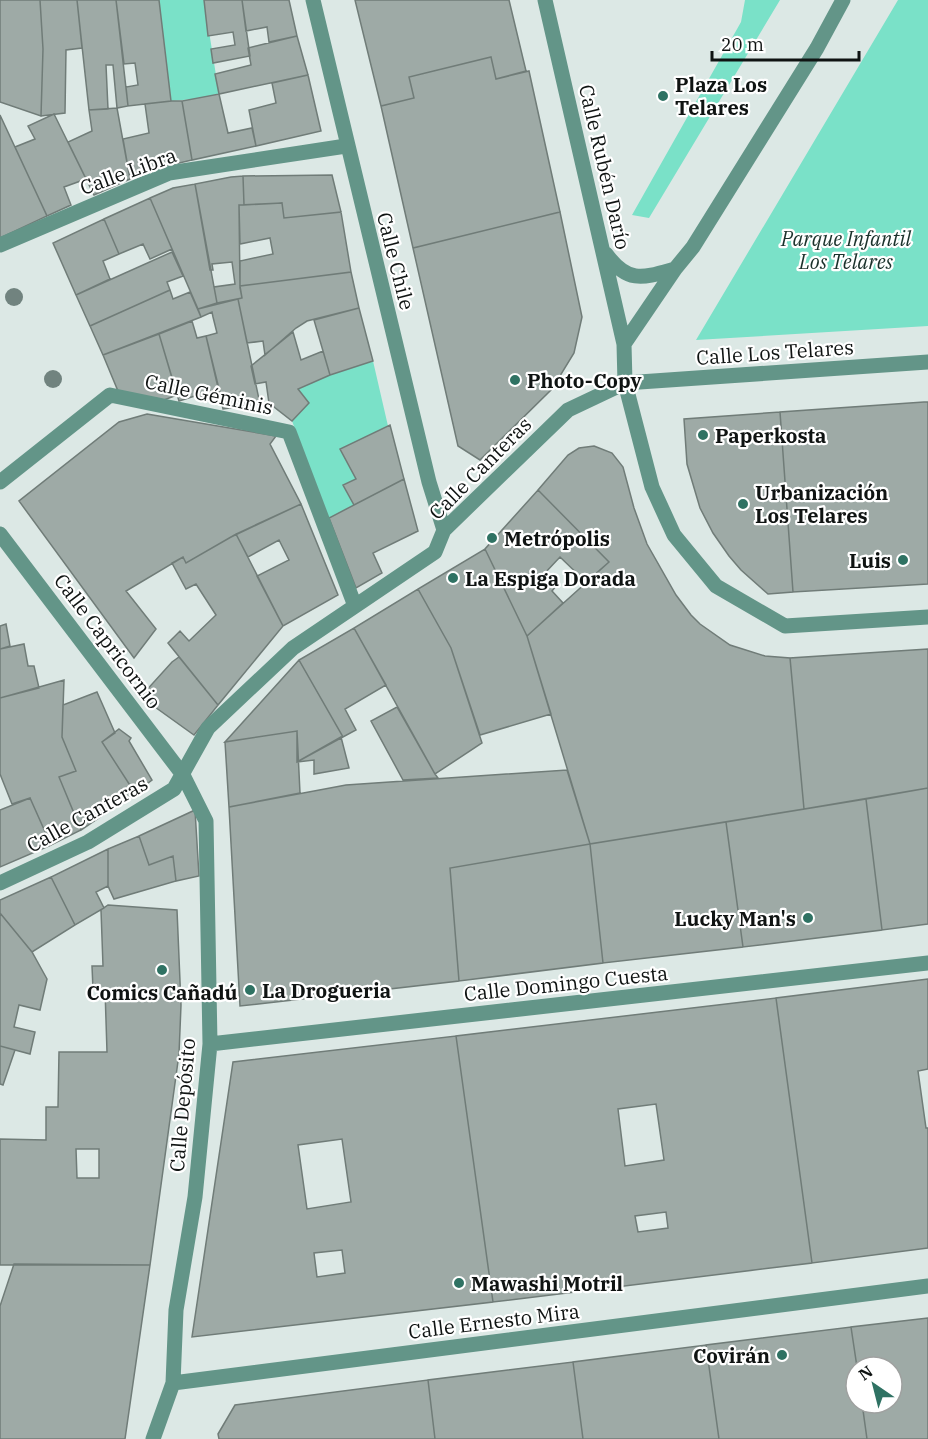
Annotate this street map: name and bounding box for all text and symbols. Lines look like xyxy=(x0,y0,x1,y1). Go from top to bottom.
scale bar xyxy=(712,24,859,62)
text: 20 m xyxy=(721,33,764,56)
place label: Plaza Los Telares xyxy=(675,71,767,121)
street label: Calle Rubén Darío xyxy=(573,82,637,252)
marker: Plaza Los Telares xyxy=(656,89,670,103)
street label: Calle Libra xyxy=(76,141,180,201)
street label: Calle Chile xyxy=(371,209,421,313)
park label: Parque Infantil Los Telares xyxy=(780,225,911,275)
street label: Calle Los Telares xyxy=(695,333,855,371)
street label: Calle Géminis xyxy=(142,367,276,421)
place label: Photo-Copy xyxy=(527,367,642,394)
marker: Photo-Copy xyxy=(508,373,522,387)
street label: Calle Canteras xyxy=(423,411,537,525)
place label: Paperkosta xyxy=(715,422,826,449)
marker: Paperkosta xyxy=(696,428,710,442)
place label: Urbanización Los Telares xyxy=(755,479,888,529)
marker: Urbanización Los Telares xyxy=(736,497,750,511)
place label: Metrópolis xyxy=(504,525,610,552)
marker: Metrópolis xyxy=(485,531,499,545)
place label: Luis xyxy=(849,547,891,574)
marker: Luis xyxy=(896,553,910,567)
place label: La Espiga Dorada xyxy=(465,565,636,592)
street label: Calle Capricornio xyxy=(48,568,168,714)
marker: La Espiga Dorada xyxy=(446,571,460,585)
street label: Calle Canteras xyxy=(21,769,153,859)
place label: Lucky Man's xyxy=(674,905,796,932)
marker: Lucky Man's xyxy=(801,911,815,925)
street label: Calle Domingo Cuesta xyxy=(463,959,669,1007)
marker: Comics Cañadú xyxy=(155,963,169,977)
place label: La Drogueria xyxy=(262,977,391,1004)
place label: Comics Cañadú xyxy=(86,979,238,1006)
marker: La Drogueria xyxy=(243,983,257,997)
street label: Calle Depósito xyxy=(163,1037,201,1173)
place label: Mawashi Motril xyxy=(471,1270,623,1297)
marker: Mawashi Motril xyxy=(452,1276,466,1290)
street label: Calle Ernesto Mira xyxy=(407,1297,581,1345)
place label: Covirán xyxy=(693,1342,770,1369)
marker: Covirán xyxy=(775,1348,789,1362)
north arrow xyxy=(844,1355,904,1415)
text: N xyxy=(854,1361,876,1385)

